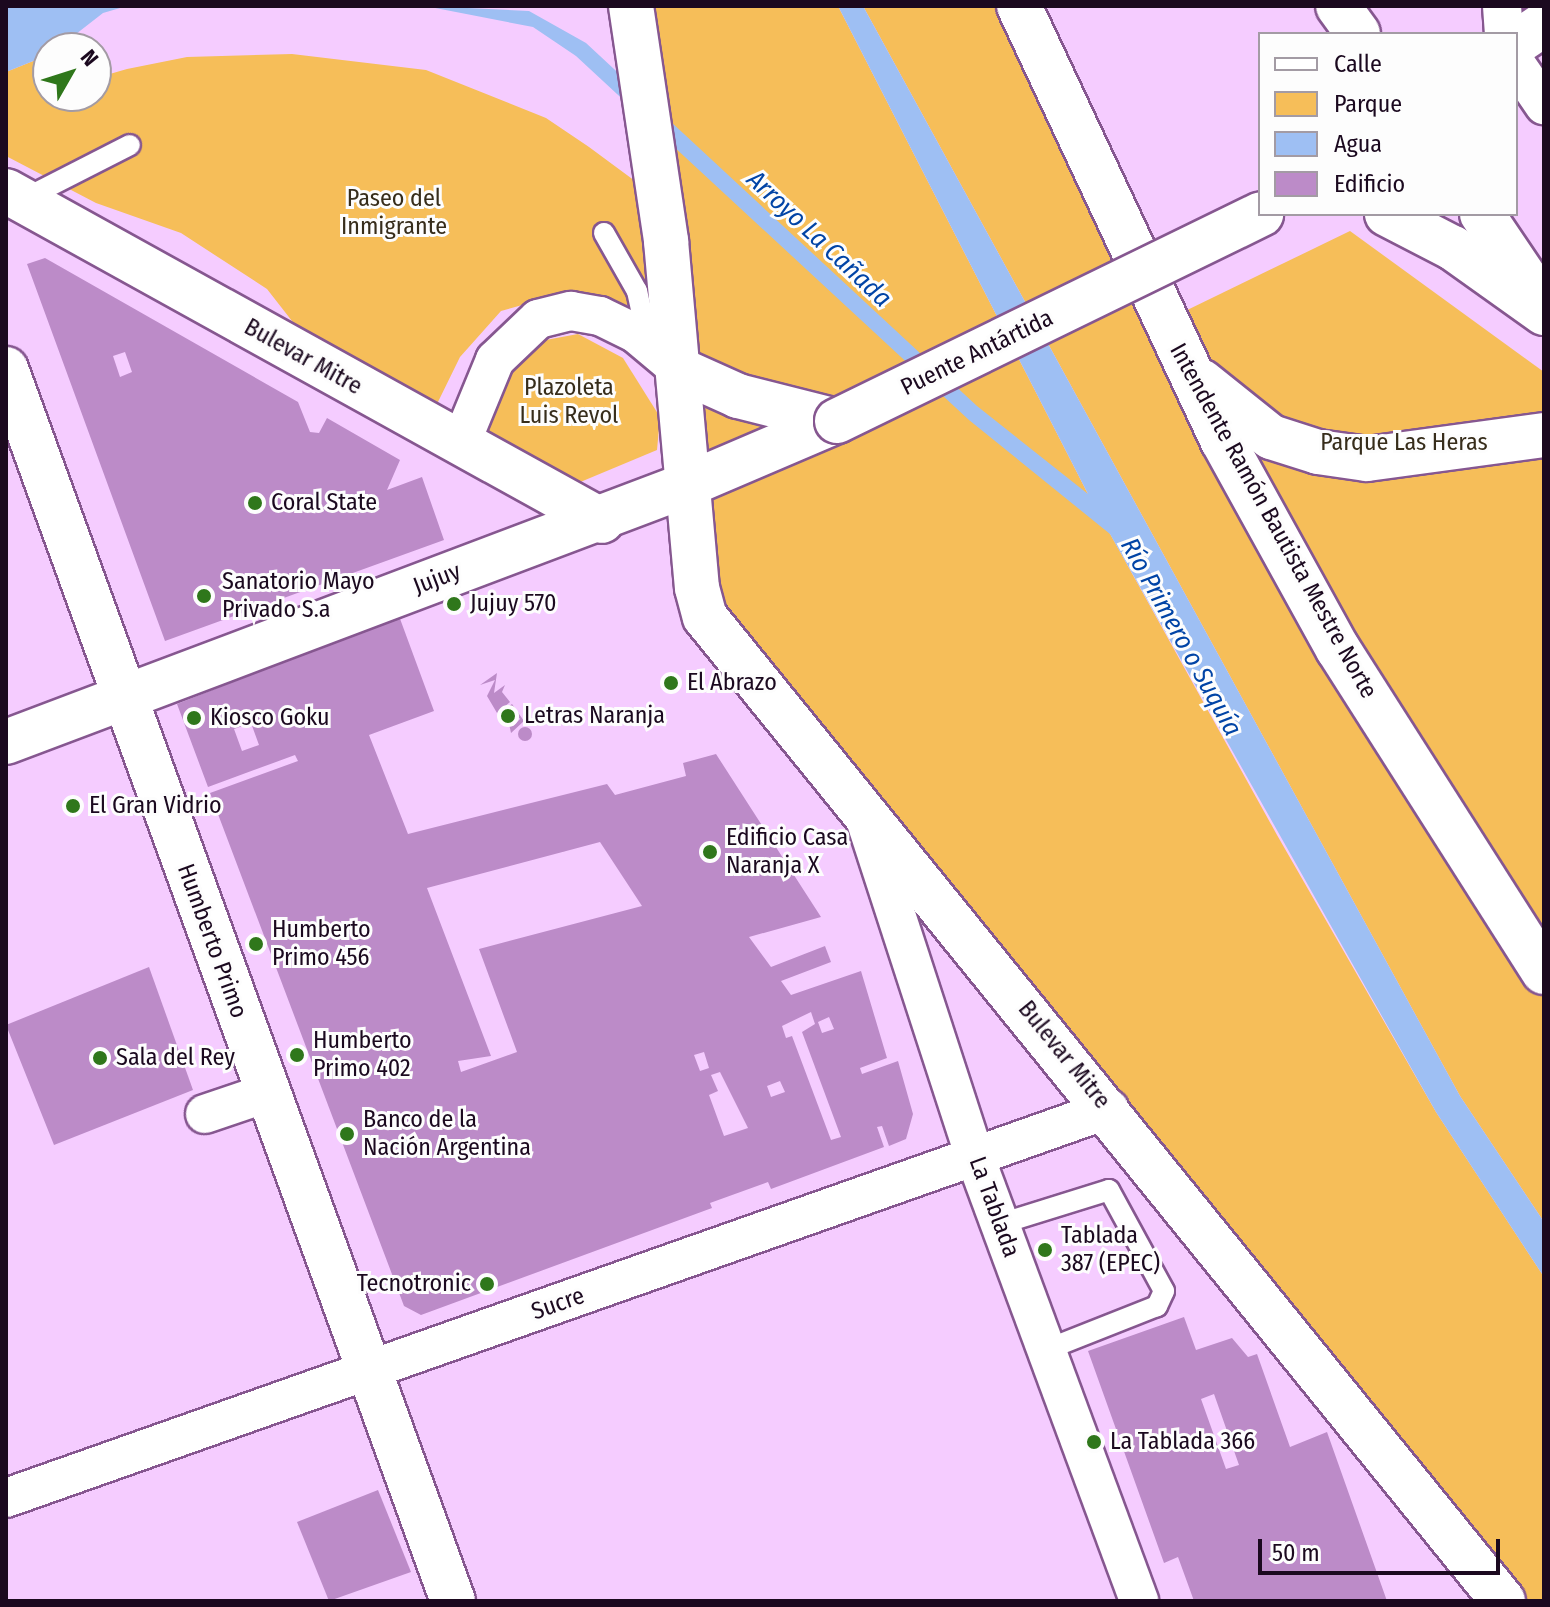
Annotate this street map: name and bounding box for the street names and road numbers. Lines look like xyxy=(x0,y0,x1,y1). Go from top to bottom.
street label: Puente Antártida xyxy=(896,304,1058,402)
street label: Bulevar Mitre xyxy=(239,313,367,401)
street label: Intendente Ramón Bautista Mestre Norte xyxy=(1163,339,1383,703)
street label: Jujuy xyxy=(409,557,465,601)
street label: Humberto Primo xyxy=(171,860,253,1022)
street label: Bulevar Mitre xyxy=(1012,995,1116,1115)
street label: La Tablada xyxy=(963,1153,1025,1261)
street label: Sucre xyxy=(528,1282,588,1326)

